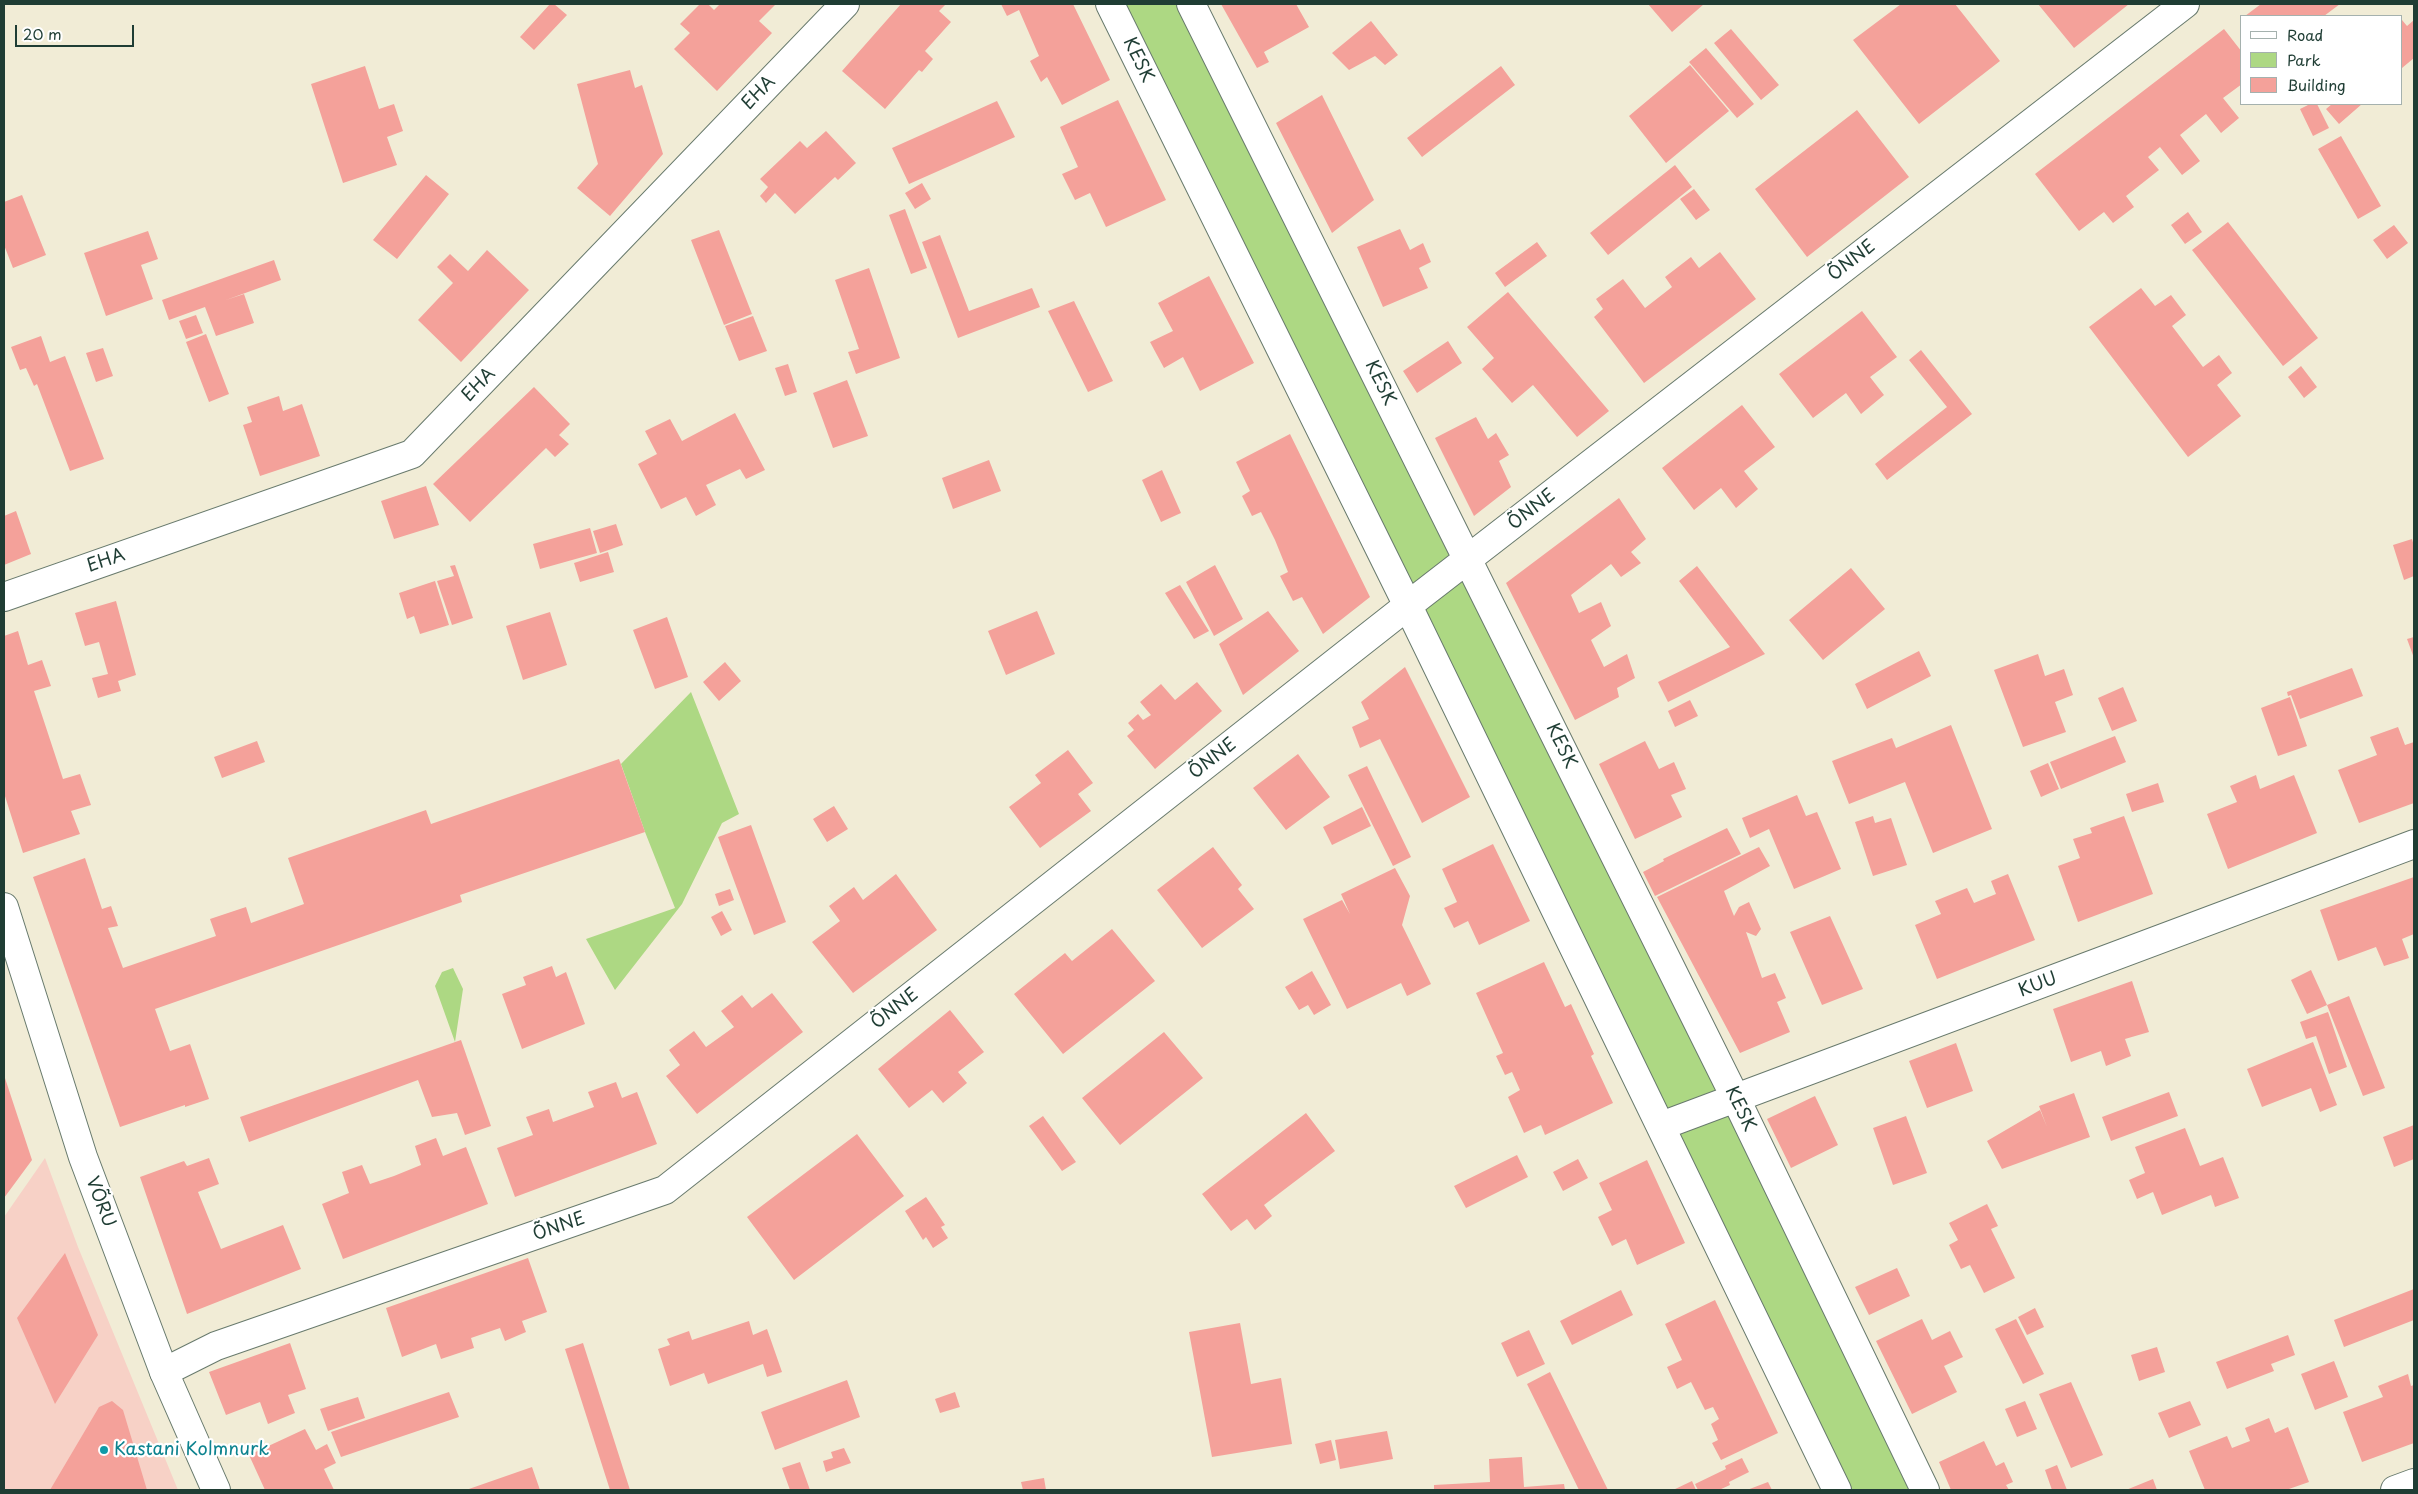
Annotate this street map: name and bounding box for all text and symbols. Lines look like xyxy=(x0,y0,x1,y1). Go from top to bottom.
scale bar xyxy=(18,15,136,47)
legend xyxy=(2240,15,2403,105)
text: 20 m xyxy=(23,22,62,45)
text: Road xyxy=(2287,23,2323,46)
street label: KESK xyxy=(1118,34,1158,86)
text: Park xyxy=(2287,48,2321,71)
street label: EHA xyxy=(738,72,780,114)
text: Building xyxy=(2287,73,2346,96)
street label: ÕNNE xyxy=(1824,236,1880,286)
street label: KESK xyxy=(1360,357,1400,409)
street label: EHA xyxy=(458,364,500,406)
street label: ÕNNE xyxy=(1504,485,1560,535)
street label: EHA xyxy=(84,544,128,578)
street label: KESK xyxy=(1541,720,1581,772)
street label: ÕNNE xyxy=(1185,734,1241,784)
street label: KUU xyxy=(2016,968,2060,1002)
street label: ÕNNE xyxy=(867,984,923,1034)
street label: KESK xyxy=(1720,1083,1760,1135)
street label: VÕRU xyxy=(81,1174,119,1230)
street label: ÕNNE xyxy=(530,1208,588,1246)
place label: Kastani Kolmnurk xyxy=(114,1439,269,1461)
marker: Kastani Kolmnurk xyxy=(98,1444,110,1456)

